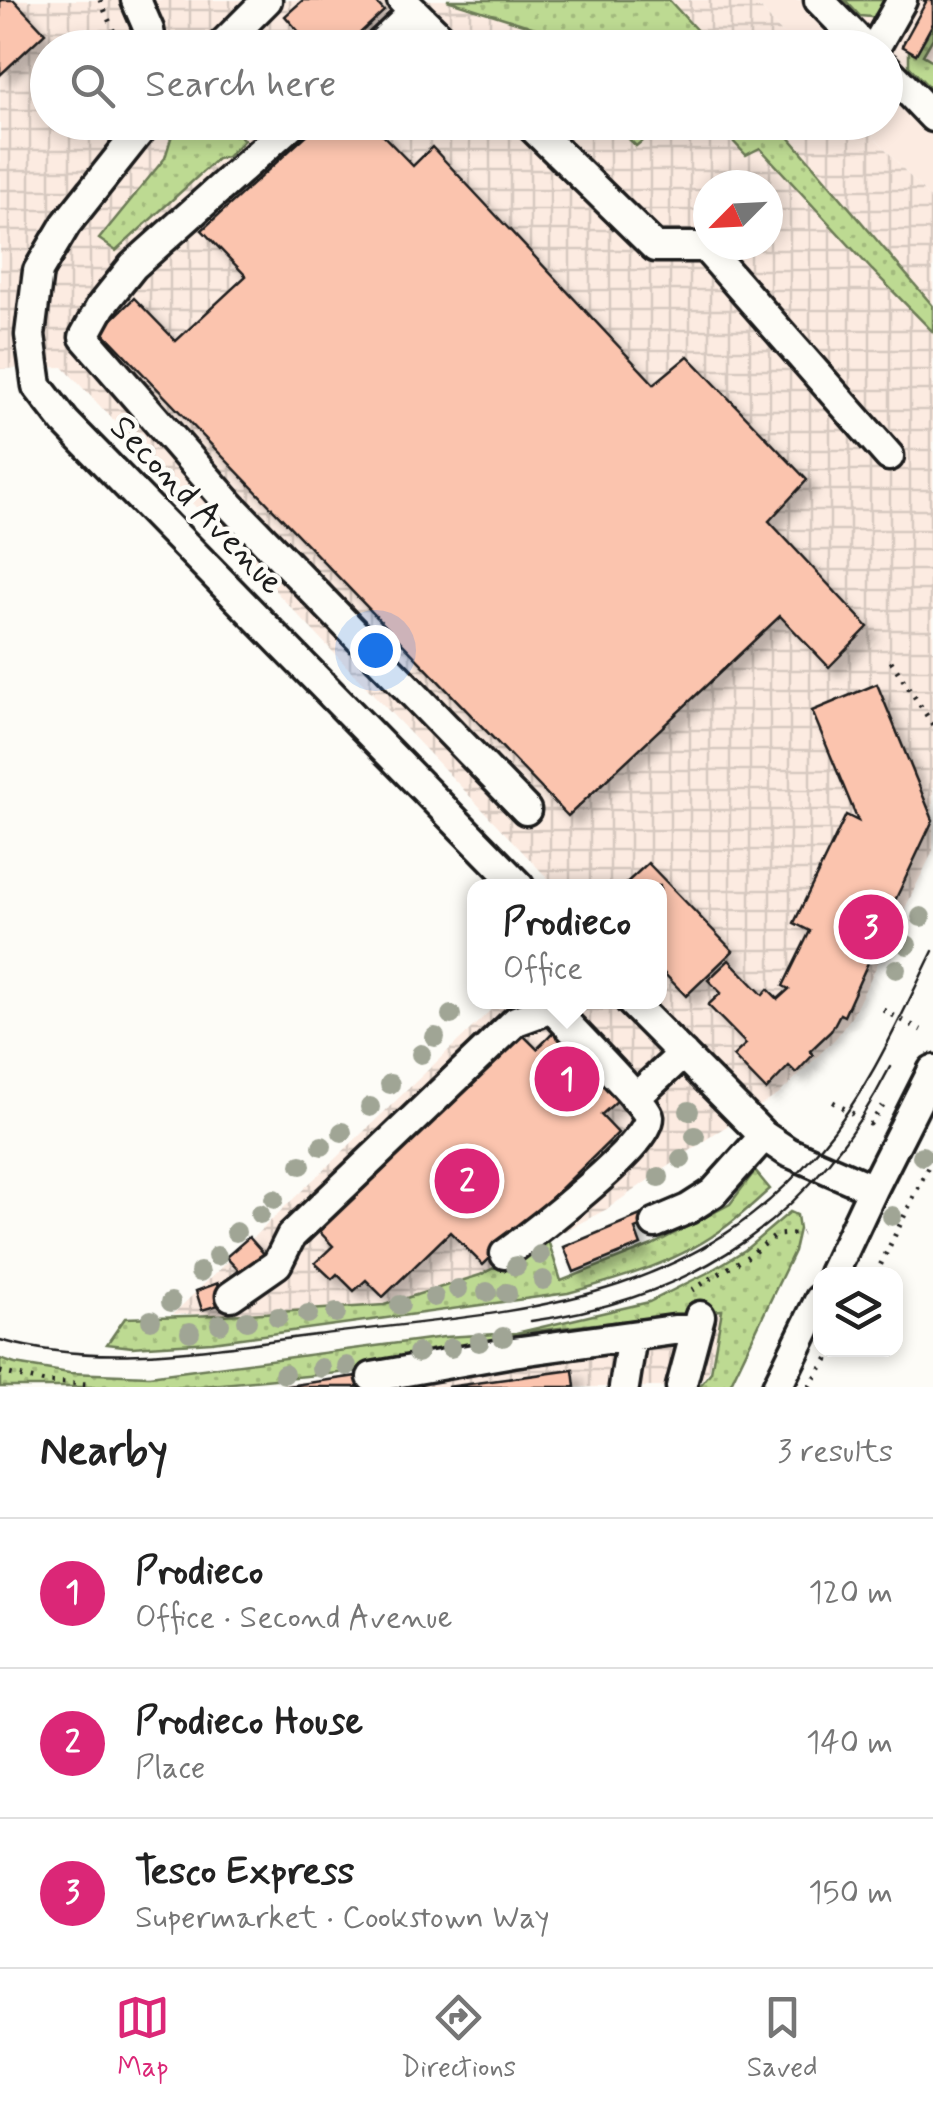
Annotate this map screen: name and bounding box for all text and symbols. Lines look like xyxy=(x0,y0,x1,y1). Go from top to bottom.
search box xyxy=(30,30,903,140)
icon: search xyxy=(65,58,120,113)
text: Search here xyxy=(145,61,336,110)
north arrow xyxy=(693,170,783,260)
street label: Second Avenue xyxy=(99,406,294,605)
your location xyxy=(350,625,401,676)
popup xyxy=(467,879,667,1009)
pin: 3 xyxy=(838,890,904,964)
text: Prodieco xyxy=(503,899,631,948)
text: Office xyxy=(503,948,583,990)
pin: 1 xyxy=(534,1042,600,1116)
pin: 2 xyxy=(434,1144,500,1218)
map controls xyxy=(813,1267,903,1357)
button: layers xyxy=(813,1267,903,1357)
text: Nearby xyxy=(40,1425,168,1480)
text: 3 results xyxy=(777,1431,893,1473)
text: Prodieco xyxy=(135,1548,263,1597)
text: 1 xyxy=(65,1572,80,1614)
text: 120 m xyxy=(808,1572,893,1614)
text: Office · Second Avenue xyxy=(135,1597,453,1639)
text: Prodieco House xyxy=(135,1698,363,1747)
text: 2 xyxy=(65,1722,80,1764)
text: 140 m xyxy=(806,1722,893,1764)
text: Place xyxy=(135,1747,205,1789)
text: Tesco Express xyxy=(135,1848,355,1897)
text: 3 xyxy=(65,1872,80,1914)
text: 150 m xyxy=(808,1872,893,1914)
text: Supermarket · Cookstown Way xyxy=(135,1897,550,1939)
tab: Map xyxy=(115,1990,170,2087)
tab: Directions xyxy=(401,1990,516,2087)
tab: Saved xyxy=(747,1990,818,2087)

